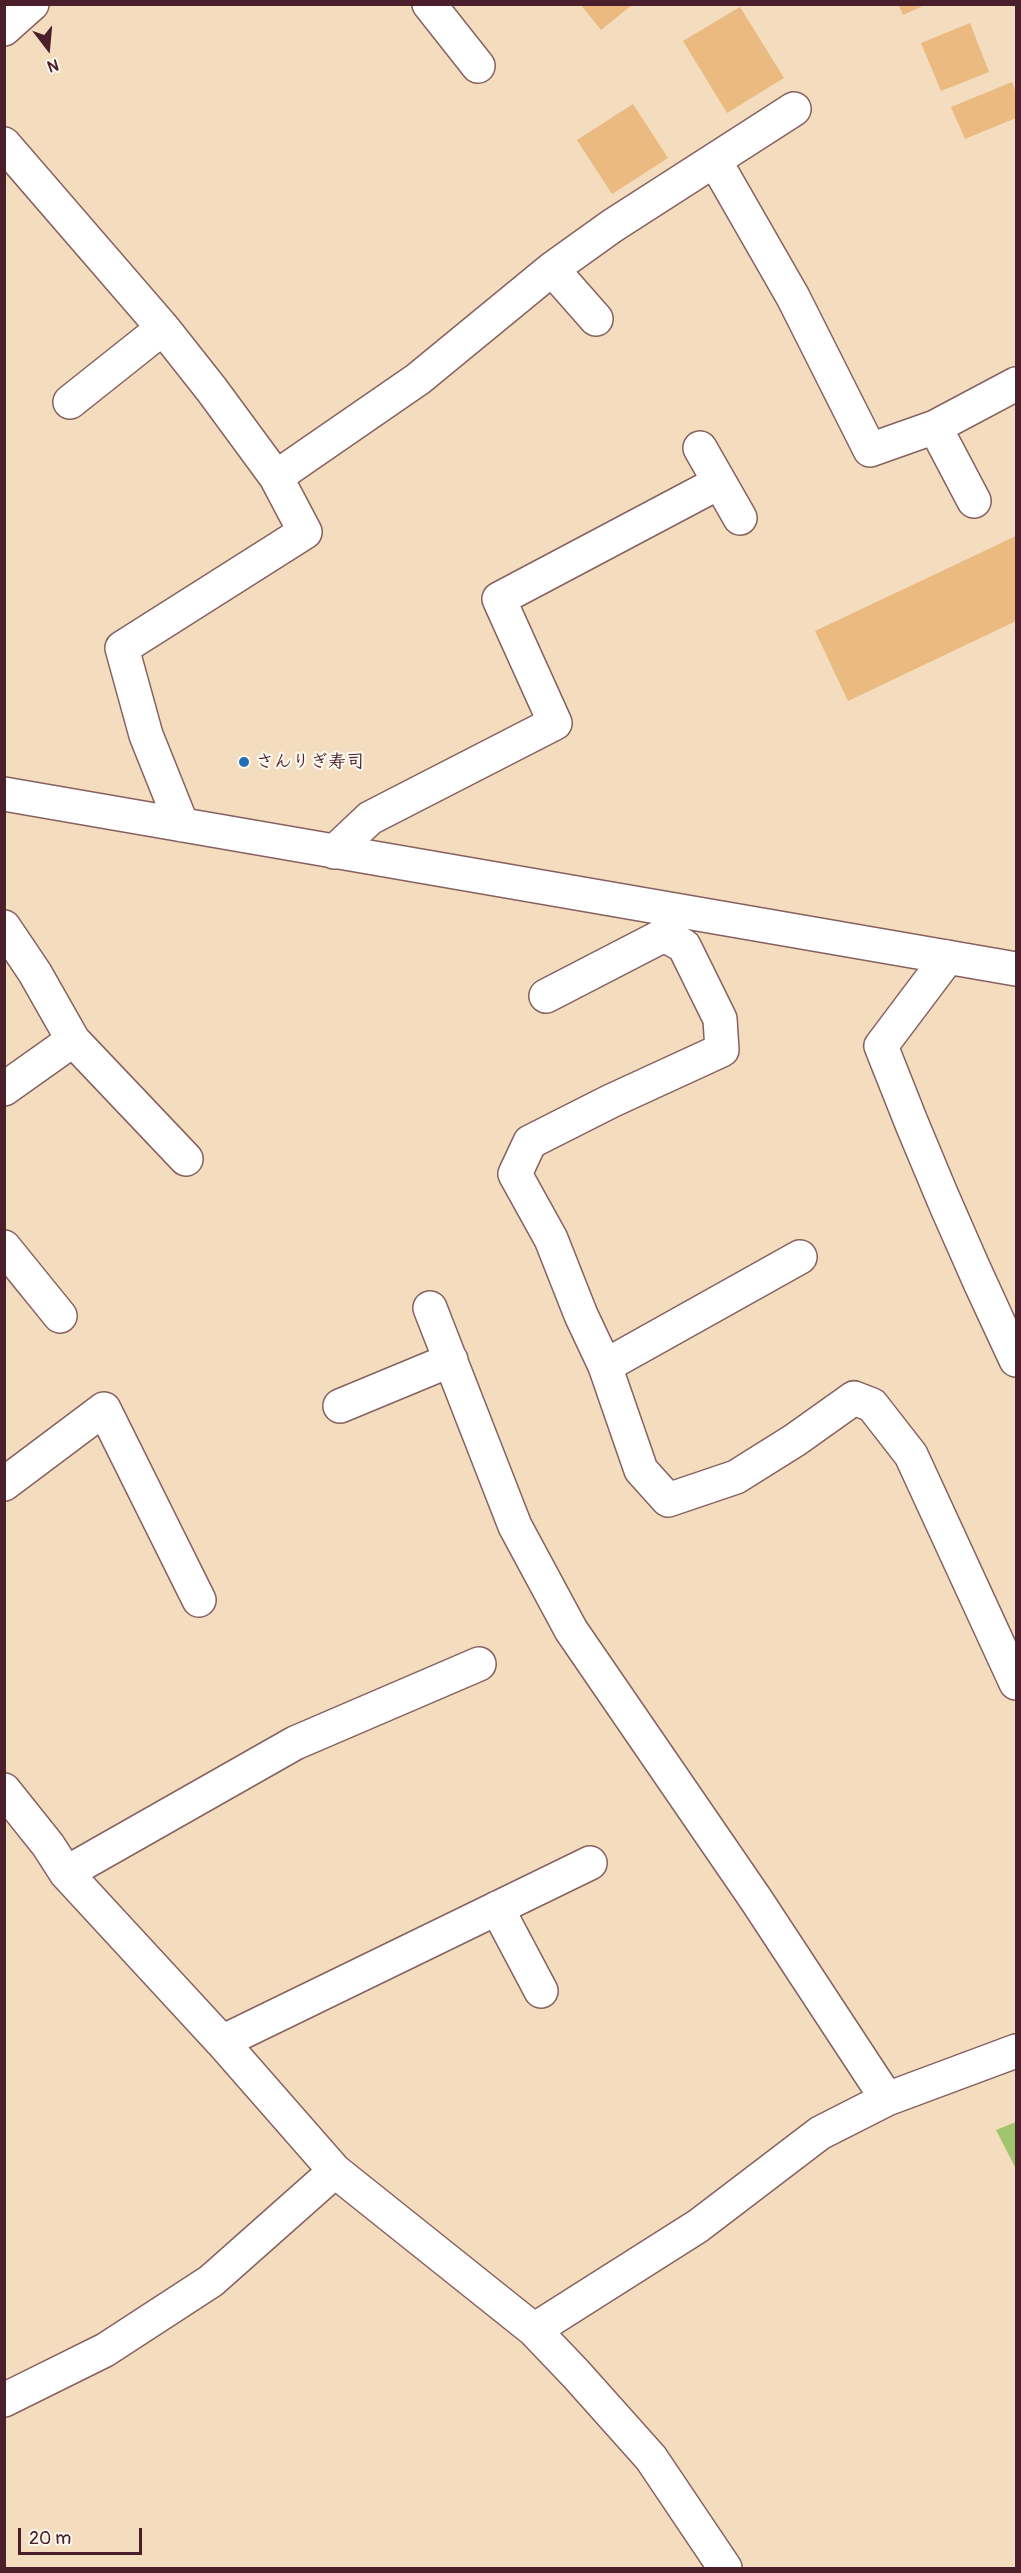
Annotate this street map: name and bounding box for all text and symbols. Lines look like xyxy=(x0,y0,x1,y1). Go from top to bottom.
north arrow xyxy=(18,18,78,78)
text: N xyxy=(45,54,61,76)
place label: さんりぎ寿司 xyxy=(256,751,364,773)
marker: さんりぎ寿司 xyxy=(237,755,251,769)
scale bar xyxy=(21,2516,146,2554)
text: 20 m xyxy=(29,2527,71,2550)

